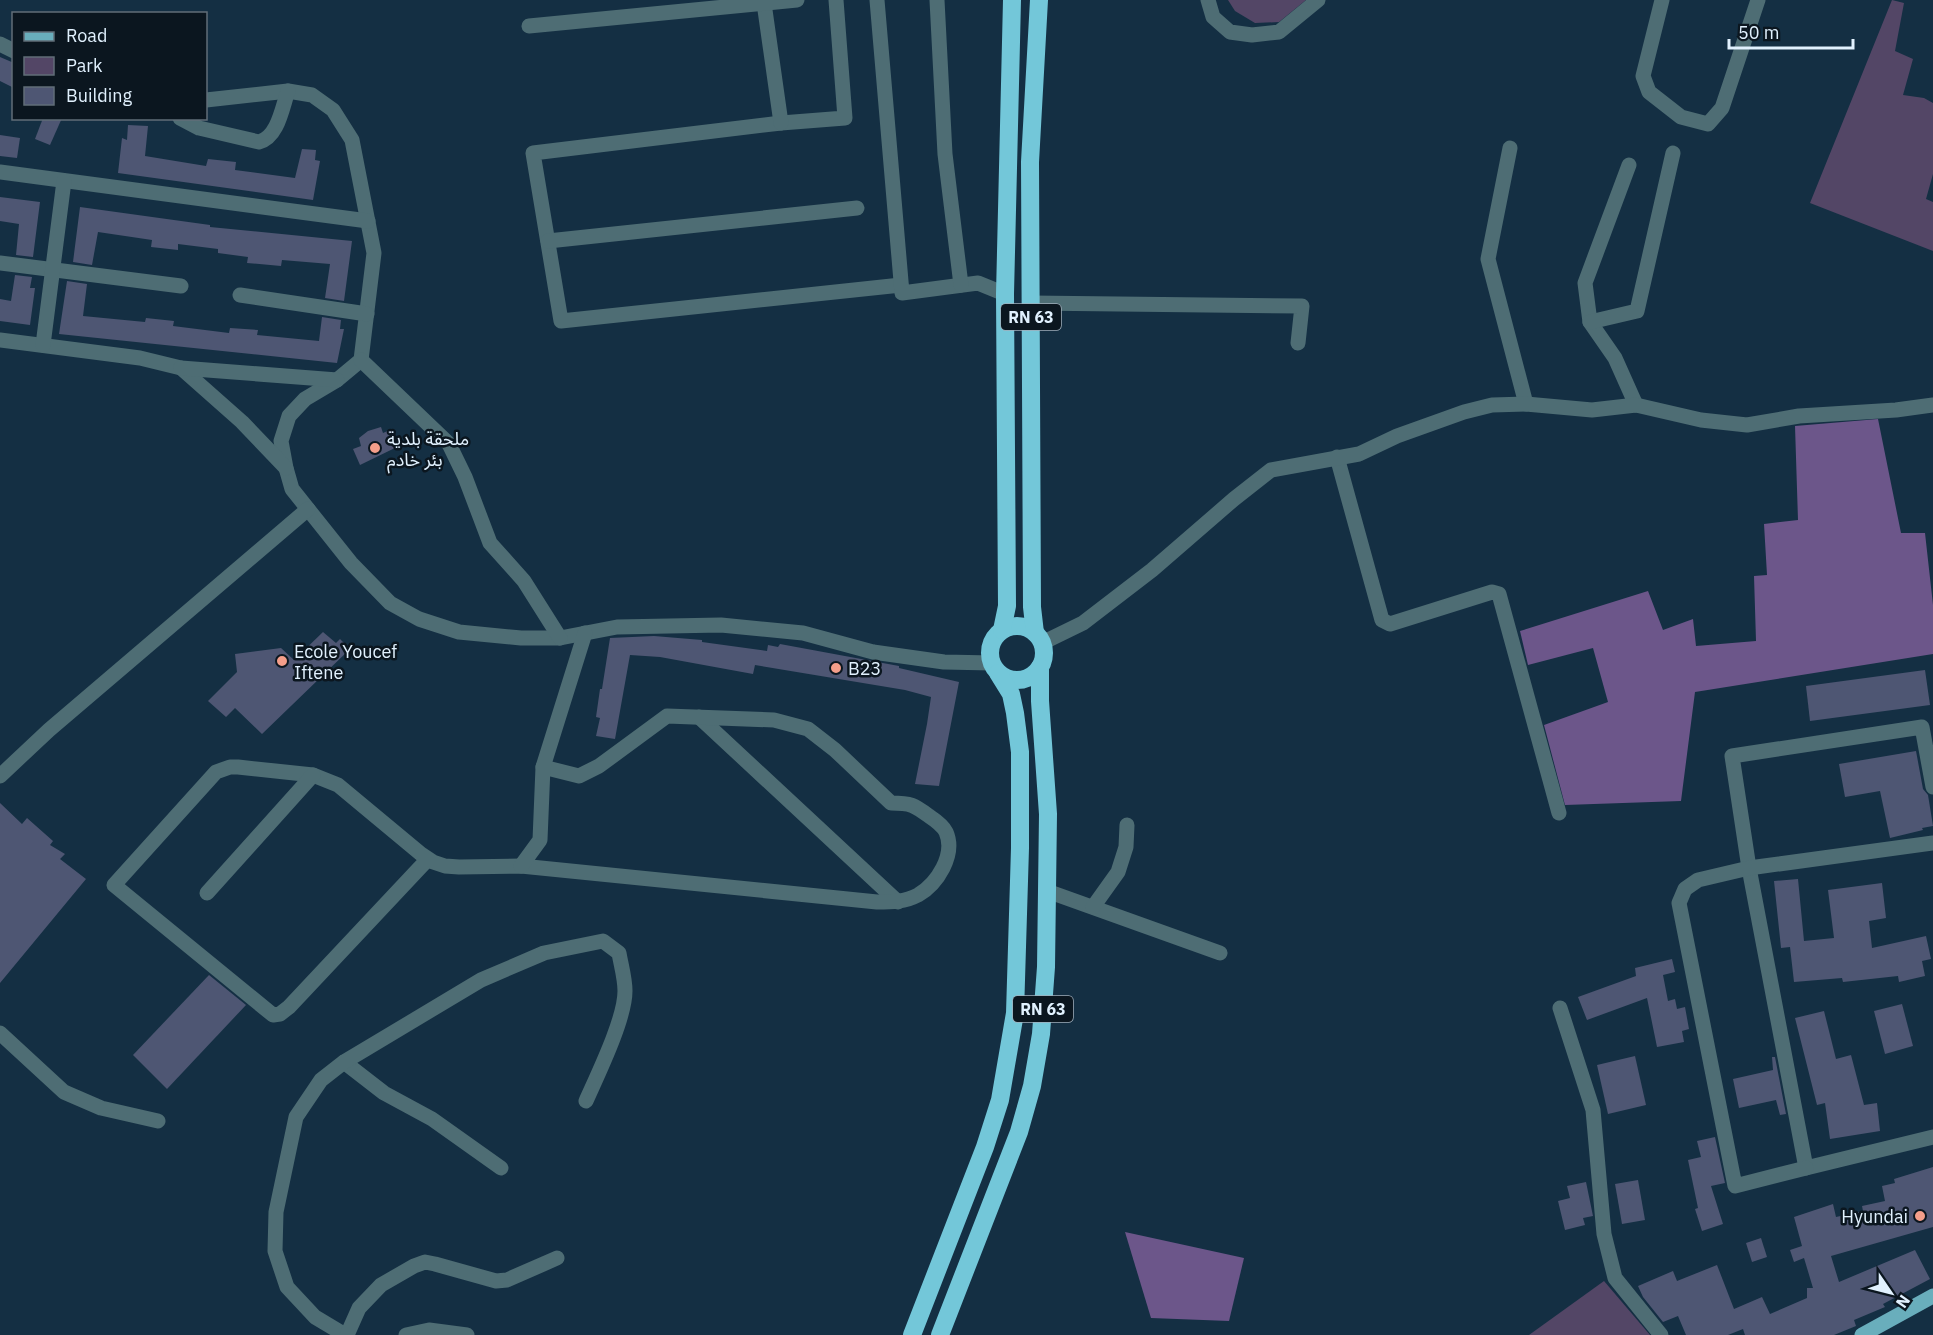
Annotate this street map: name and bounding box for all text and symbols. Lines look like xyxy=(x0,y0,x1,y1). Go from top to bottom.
legend xyxy=(12,12,207,120)
scale bar xyxy=(1729,12,1854,50)
text: 50 m xyxy=(1738,21,1780,44)
text: Road xyxy=(66,24,107,47)
text: Park xyxy=(66,54,103,77)
text: Building xyxy=(66,84,133,107)
road number: RN 63 xyxy=(1001,304,1061,330)
place label: ملحقة بلدية بئر خادم xyxy=(387,427,469,474)
marker: ملحقة بلدية بئر خادم xyxy=(368,441,382,455)
place label: Ecole Youcef Iftene xyxy=(294,640,397,684)
marker: Ecole Youcef Iftene xyxy=(275,654,289,668)
place label: B23 xyxy=(848,657,881,680)
marker: B23 xyxy=(829,661,843,675)
road number: RN 63 xyxy=(1013,996,1073,1022)
place label: Hyundai xyxy=(1841,1205,1908,1228)
marker: Hyundai xyxy=(1913,1209,1927,1223)
north arrow xyxy=(1861,1263,1921,1323)
text: N xyxy=(1892,1291,1915,1312)

